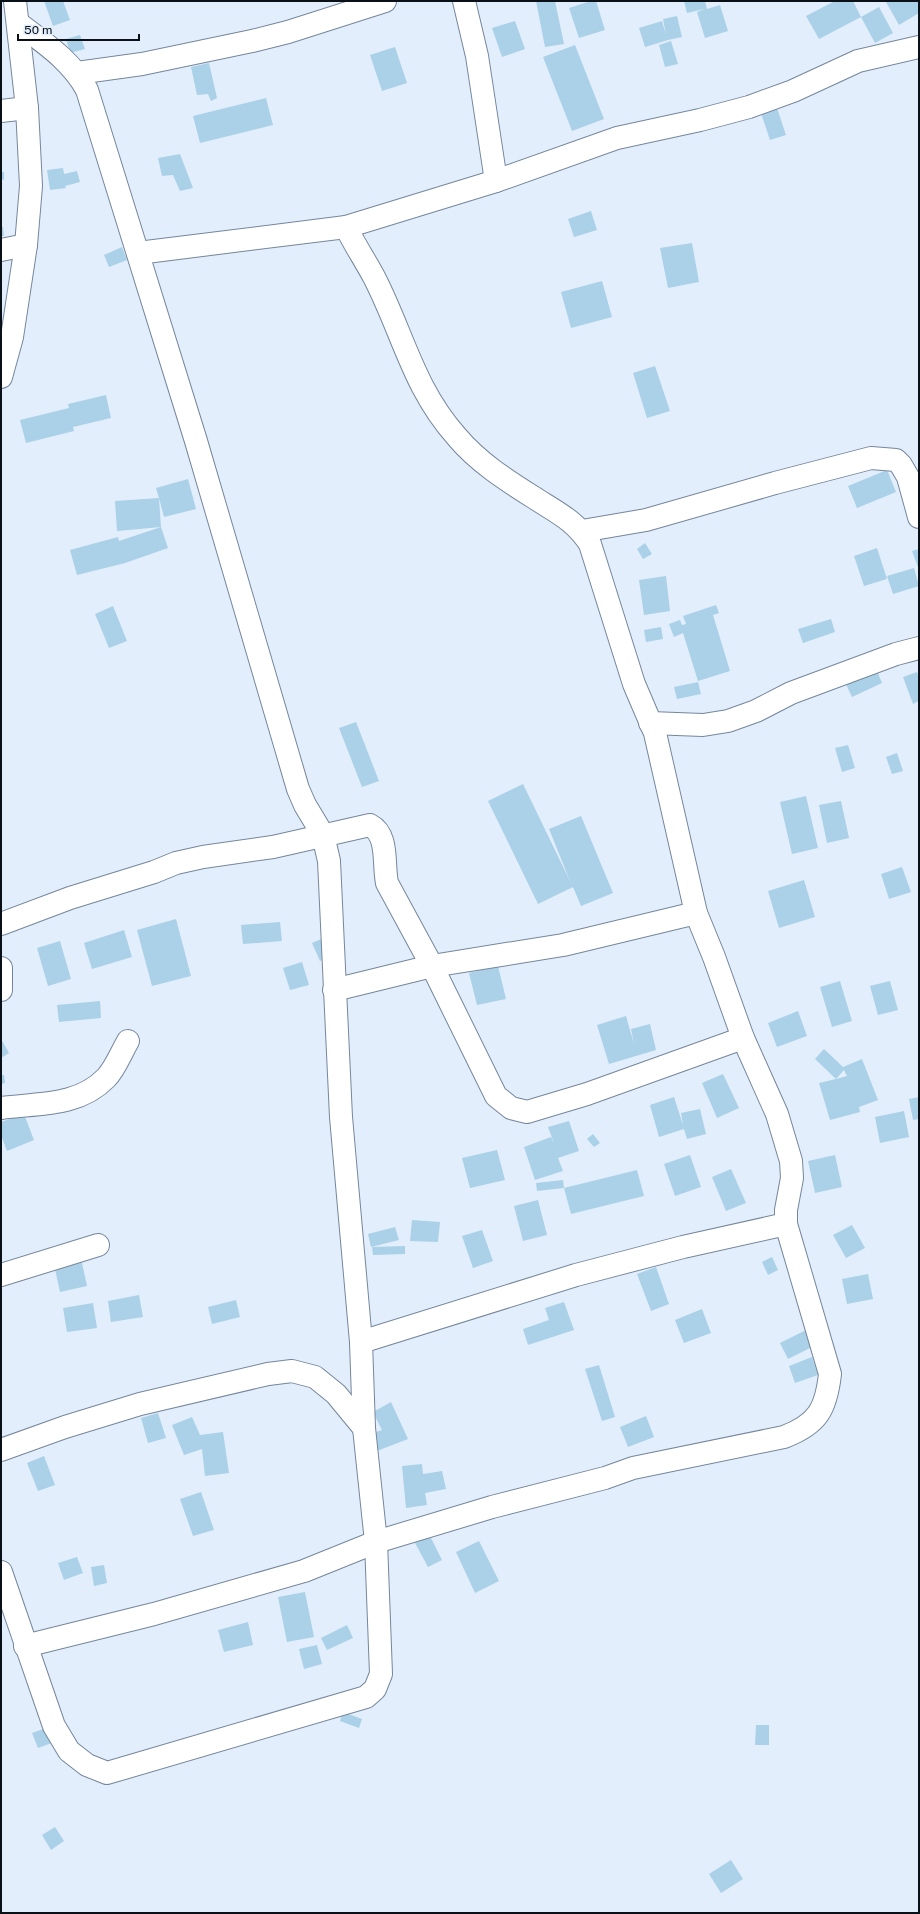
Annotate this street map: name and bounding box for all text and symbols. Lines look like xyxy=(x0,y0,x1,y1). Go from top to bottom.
scale bar xyxy=(18,16,139,42)
text: 50 m xyxy=(24,23,52,37)

